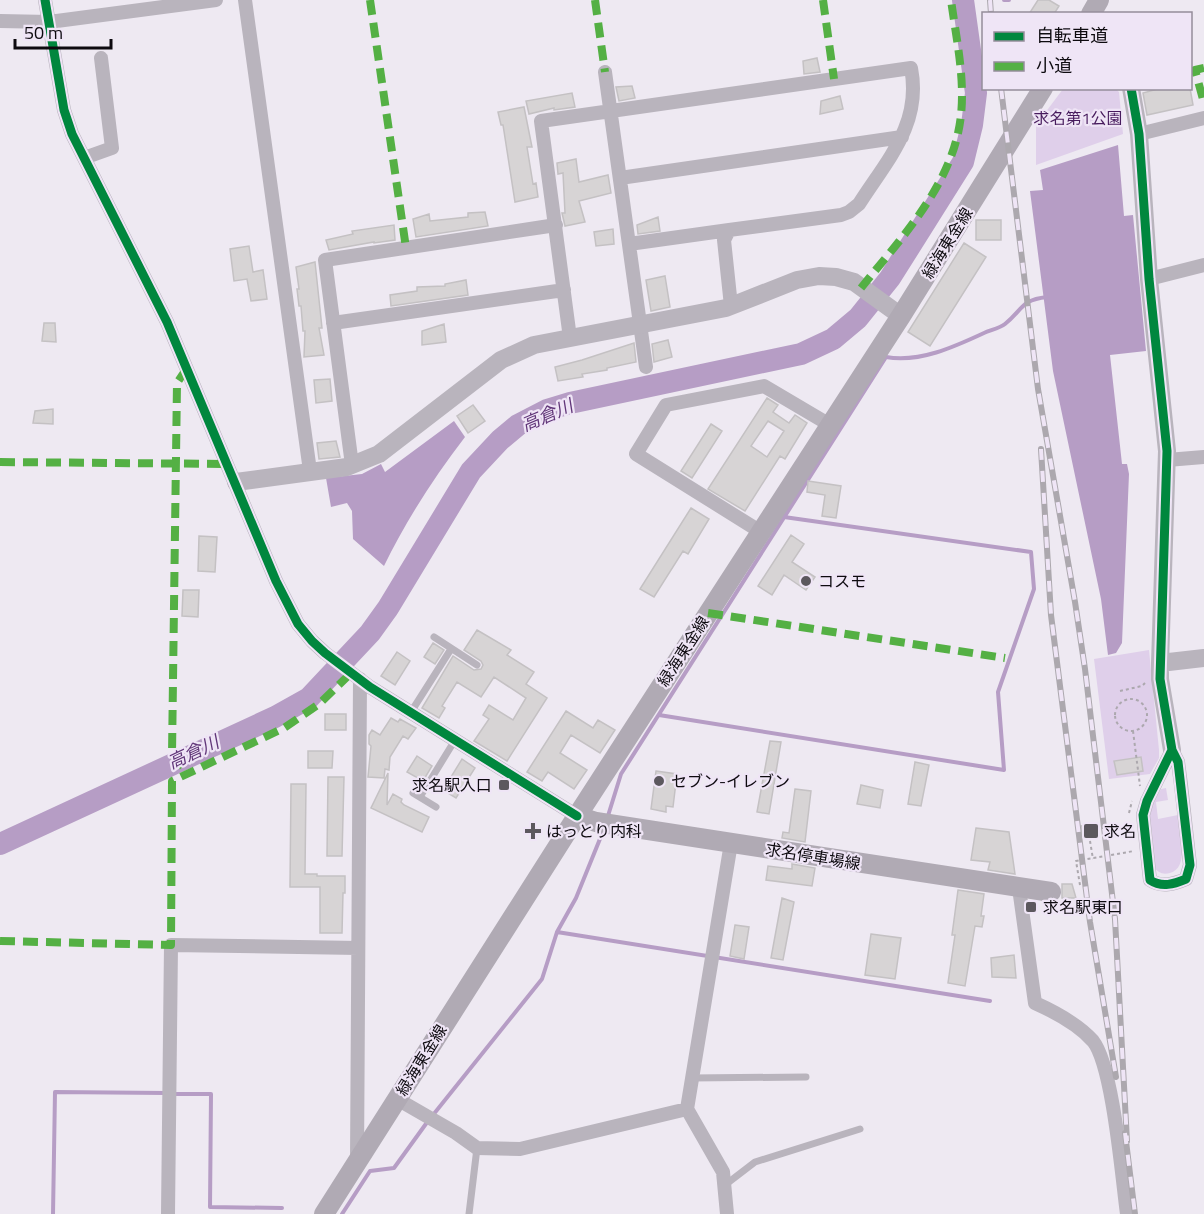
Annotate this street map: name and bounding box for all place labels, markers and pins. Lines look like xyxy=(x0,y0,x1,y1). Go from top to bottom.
place label: コスモ xyxy=(818,569,866,593)
marker: コスモ xyxy=(799,574,813,588)
place label: セブン-イレブン xyxy=(671,769,790,793)
place label: 求名駅入口 xyxy=(412,773,492,797)
marker: セブン-イレブン xyxy=(652,774,666,788)
marker: 求名駅入口 xyxy=(497,778,511,792)
place label: はっとり内科 xyxy=(546,819,642,843)
place label: 求名 xyxy=(1104,819,1136,843)
marker: はっとり内科 xyxy=(524,822,542,840)
marker: 求名 xyxy=(1082,822,1100,840)
place label: 求名駅東口 xyxy=(1043,895,1123,919)
marker: 求名駅東口 xyxy=(1024,900,1038,914)

